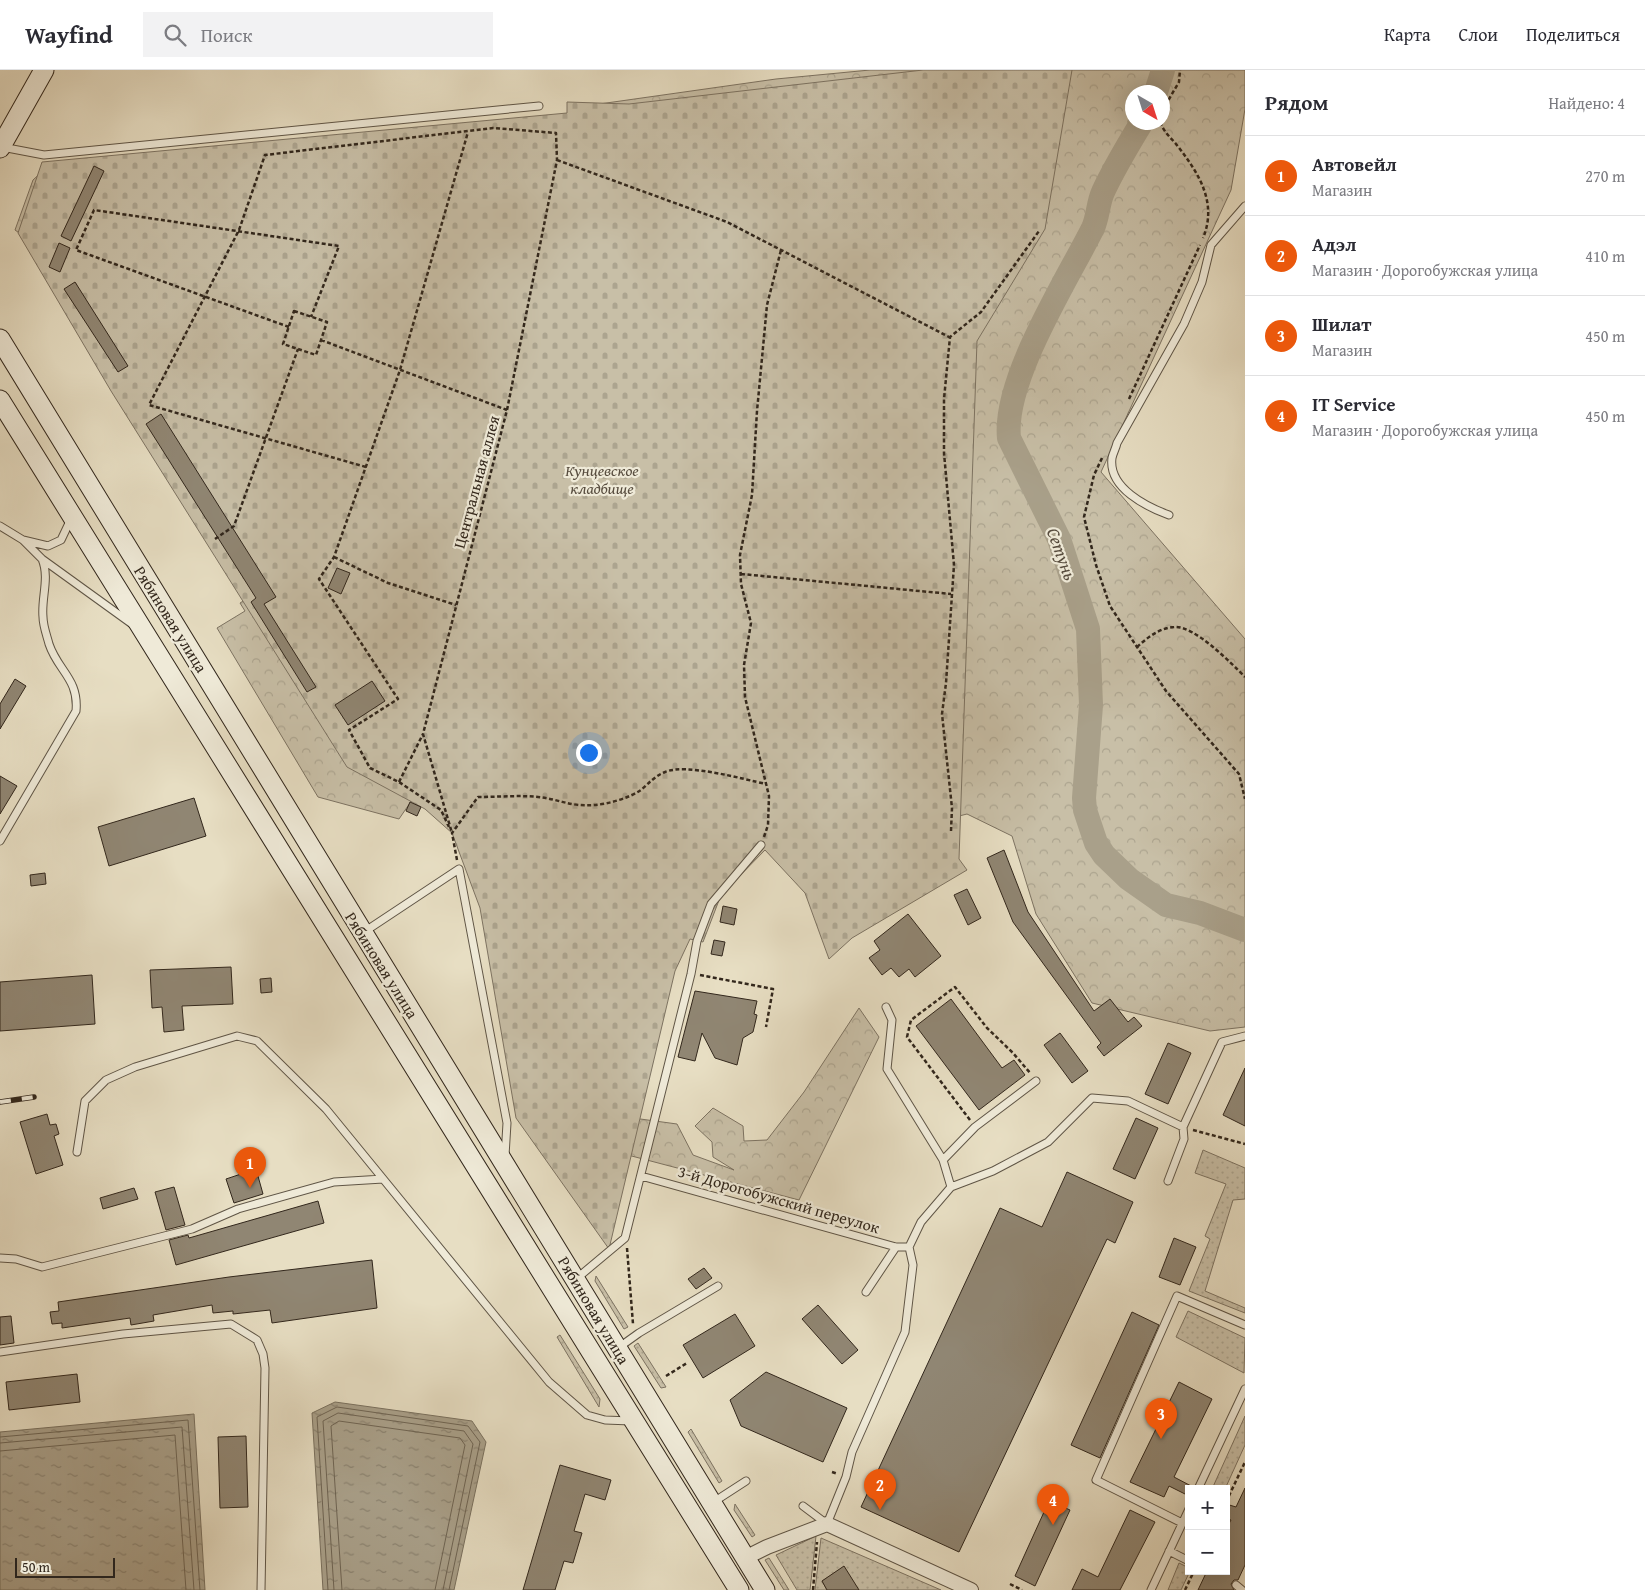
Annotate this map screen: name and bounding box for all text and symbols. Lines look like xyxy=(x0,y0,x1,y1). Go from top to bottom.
search box xyxy=(143,12,493,57)
text: Wayfind xyxy=(25,17,113,52)
icon: search xyxy=(161,21,189,49)
text: Поиск xyxy=(201,21,252,49)
text: Карта xyxy=(1384,21,1431,48)
text: Слои xyxy=(1459,21,1498,48)
text: Поделиться xyxy=(1526,21,1620,48)
north arrow xyxy=(1125,85,1170,130)
text: Рядом xyxy=(1265,87,1328,118)
text: Найдено: 4 xyxy=(1548,91,1625,115)
text: Автовейл xyxy=(1312,150,1397,178)
text: 1 xyxy=(1277,164,1285,188)
text: 270 m xyxy=(1585,164,1625,188)
text: Магазин xyxy=(1312,178,1372,202)
text: Адэл xyxy=(1312,230,1356,258)
text: 2 xyxy=(1277,244,1285,268)
text: 410 m xyxy=(1585,244,1625,268)
text: Магазин · Дорогобужская улица xyxy=(1312,258,1538,282)
text: Шилат xyxy=(1312,310,1371,338)
text: 3 xyxy=(1277,324,1285,348)
text: 450 m xyxy=(1585,324,1625,348)
text: Магазин xyxy=(1312,338,1372,362)
text: IT Service xyxy=(1312,390,1396,418)
text: 4 xyxy=(1277,404,1285,428)
text: 450 m xyxy=(1585,404,1625,428)
street label: Центральная аллея xyxy=(447,413,505,551)
text: Магазин · Дорогобужская улица xyxy=(1312,418,1538,442)
park label: Кунцевское кладбище xyxy=(565,458,639,500)
water label: Сетунь xyxy=(1040,524,1084,584)
street label: Рябиновая улица xyxy=(128,561,214,677)
your location xyxy=(576,740,602,766)
street label: Рябиновая улица xyxy=(339,907,425,1023)
pin: 1 xyxy=(234,1147,266,1188)
street label: 3-й Дорогобужский переулок xyxy=(675,1159,883,1239)
street label: Рябиновая улица xyxy=(552,1251,636,1369)
pin: 3 xyxy=(1145,1398,1177,1439)
pin: 2 xyxy=(864,1469,896,1510)
pin: 4 xyxy=(1037,1484,1069,1525)
map controls xyxy=(1185,1485,1230,1575)
button: + xyxy=(1185,1485,1230,1530)
button: − xyxy=(1185,1530,1230,1575)
scale bar xyxy=(15,1555,115,1578)
text: 50 m xyxy=(22,1557,50,1577)

